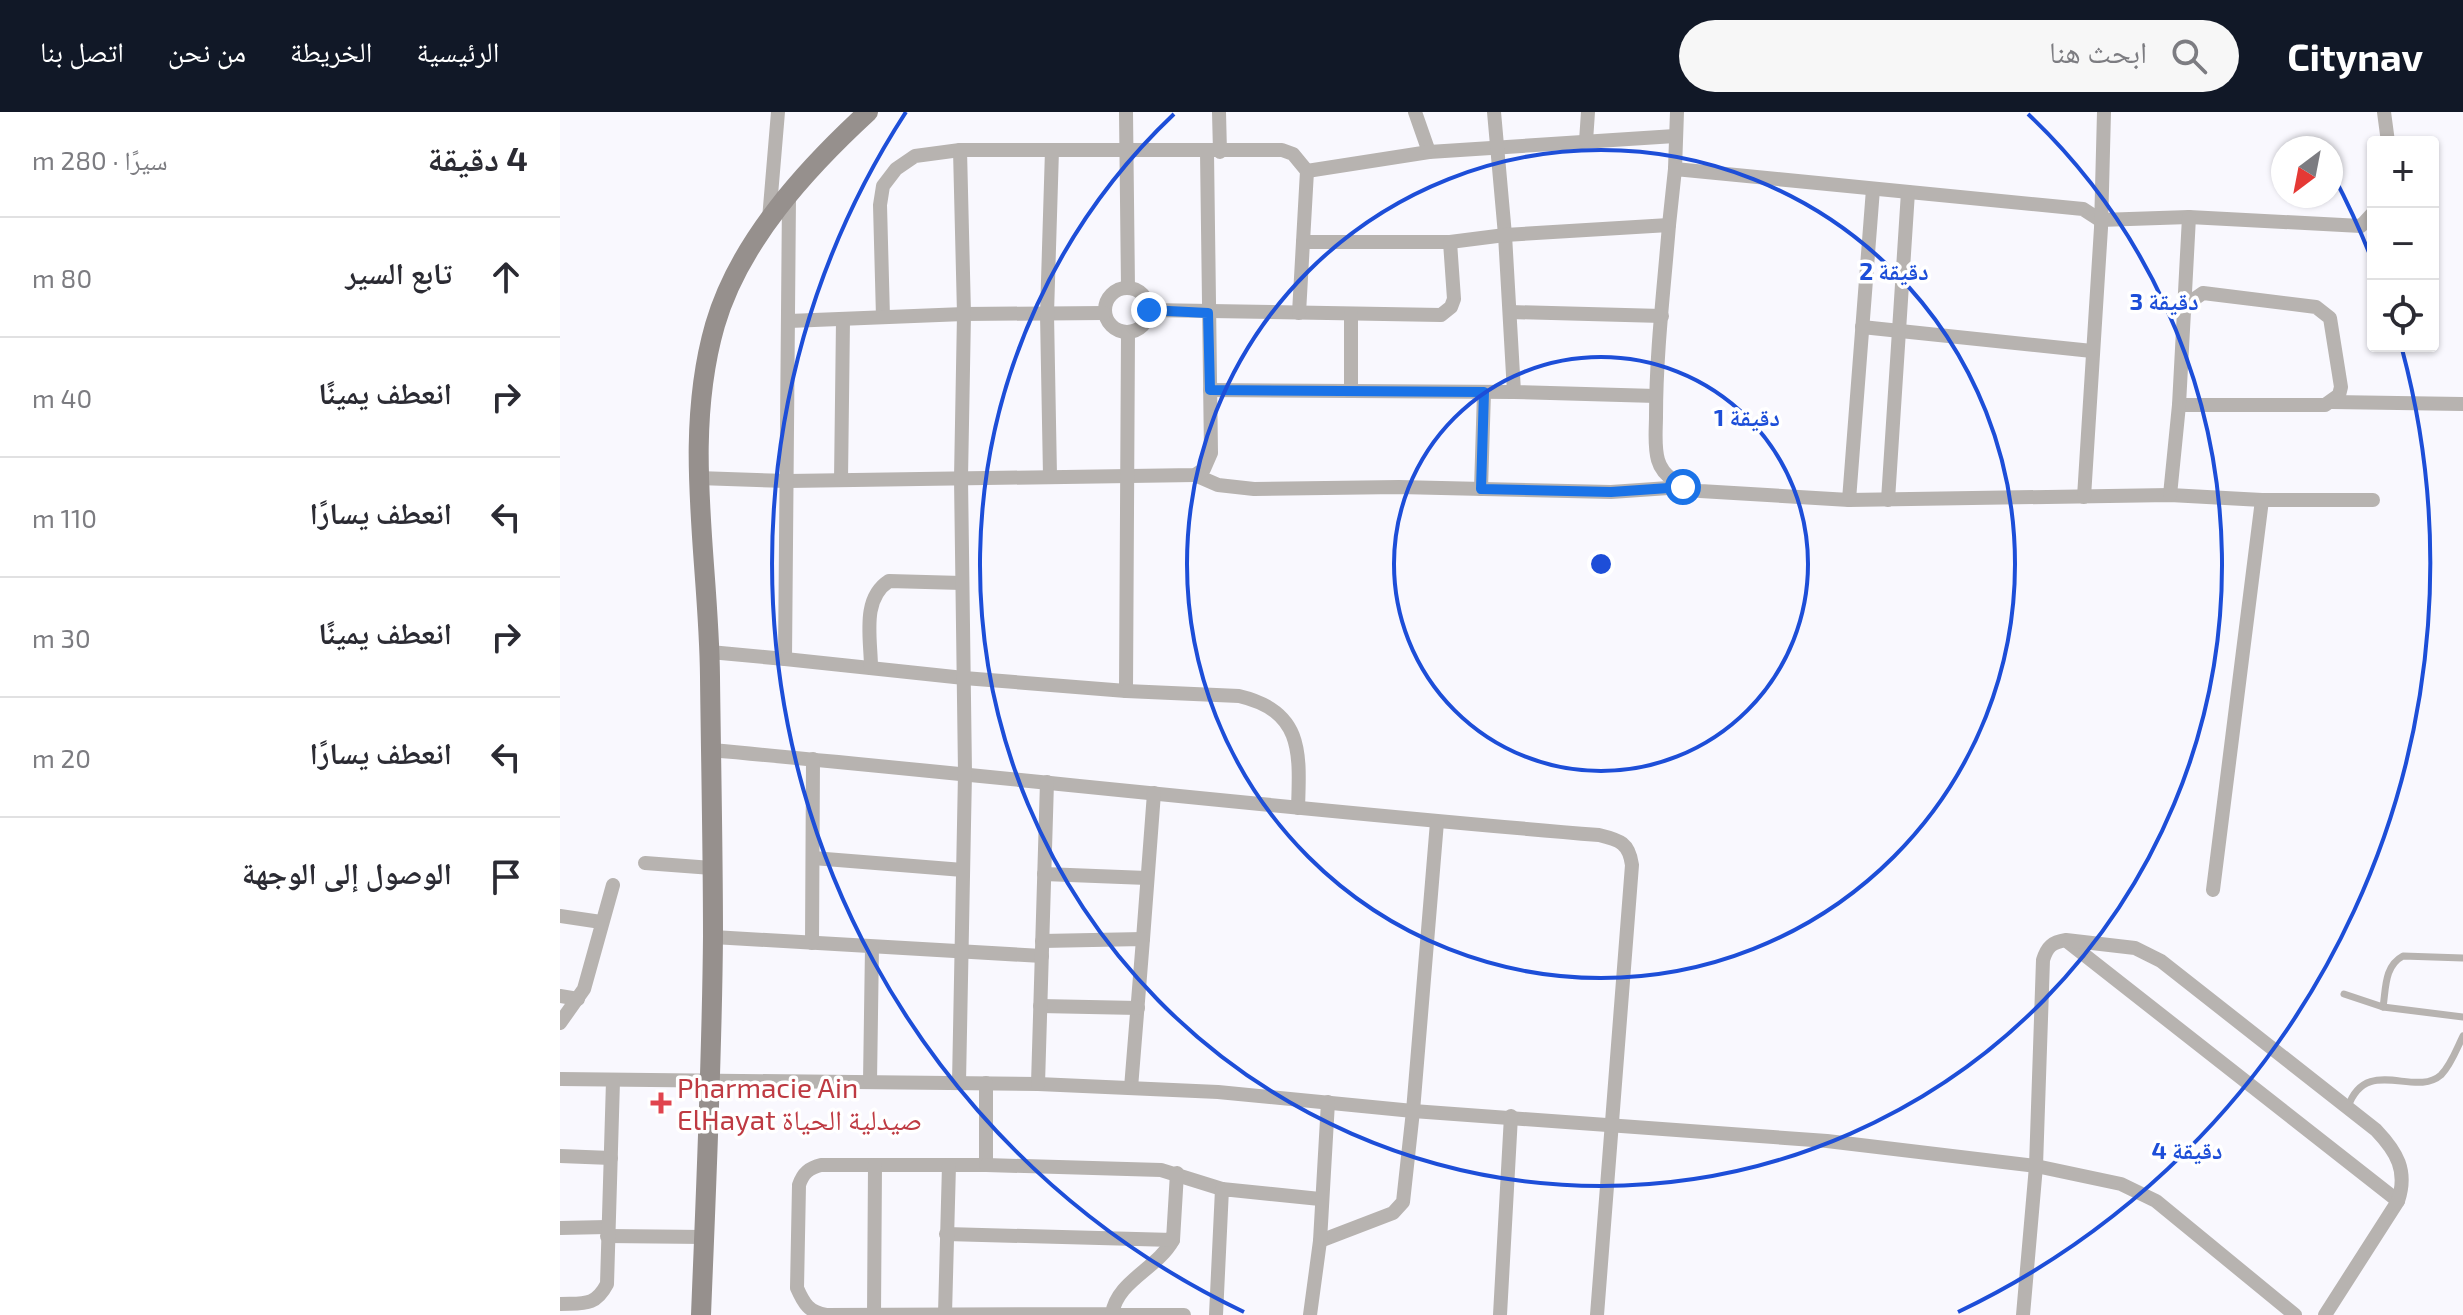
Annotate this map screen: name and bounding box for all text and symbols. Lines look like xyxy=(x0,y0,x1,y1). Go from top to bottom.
search box xyxy=(1679,20,2239,92)
text: ابحث هنا xyxy=(2049,33,2147,69)
text: Citynav xyxy=(2287,33,2423,79)
text: اتصل بنا xyxy=(40,34,124,68)
text: من نحن xyxy=(168,34,246,68)
text: الخريطة xyxy=(290,34,372,68)
text: الرئيسية xyxy=(416,34,499,68)
icon: search xyxy=(2167,34,2211,78)
north arrow xyxy=(2271,136,2343,208)
map controls xyxy=(2367,136,2439,352)
button: + xyxy=(2367,136,2439,208)
text: 4 دقيقة xyxy=(428,137,528,178)
text: سيرًا · 280 m xyxy=(32,144,168,175)
button: − xyxy=(2367,208,2439,280)
text: تابع السير xyxy=(345,254,452,290)
icon: ahead xyxy=(484,255,528,299)
text: 2 دقيقة xyxy=(1859,256,1929,286)
text: 80 m xyxy=(32,262,92,293)
button: locate xyxy=(2367,280,2439,352)
text: 3 دقيقة xyxy=(2129,286,2199,316)
route end xyxy=(1131,292,1167,328)
text: انعطف يمينًا xyxy=(318,374,452,410)
icon: right xyxy=(484,375,528,419)
text: 40 m xyxy=(32,382,92,413)
text: 1 دقيقة xyxy=(1714,402,1780,432)
route start xyxy=(1665,469,1701,505)
text: انعطف يسارًا xyxy=(310,494,452,530)
icon: left xyxy=(484,495,528,539)
text: 110 m xyxy=(32,502,97,533)
centre of rings xyxy=(1587,550,1615,578)
text: انعطف يمينًا xyxy=(318,614,452,650)
icon: right xyxy=(484,615,528,659)
text: 30 m xyxy=(32,622,91,653)
text: انعطف يسارًا xyxy=(310,734,452,770)
icon: left xyxy=(484,735,528,779)
text: 20 m xyxy=(32,742,91,773)
text: الوصول إلى الوجهة xyxy=(242,854,452,890)
icon: arrive xyxy=(484,855,528,899)
place label: Pharmacie Ain ElHayat صيدلية الحياة xyxy=(677,1070,922,1136)
marker: Pharmacie Ain ElHayat صيدلية الحياة xyxy=(652,1094,670,1112)
text: 4 دقيقة xyxy=(2152,1135,2222,1165)

